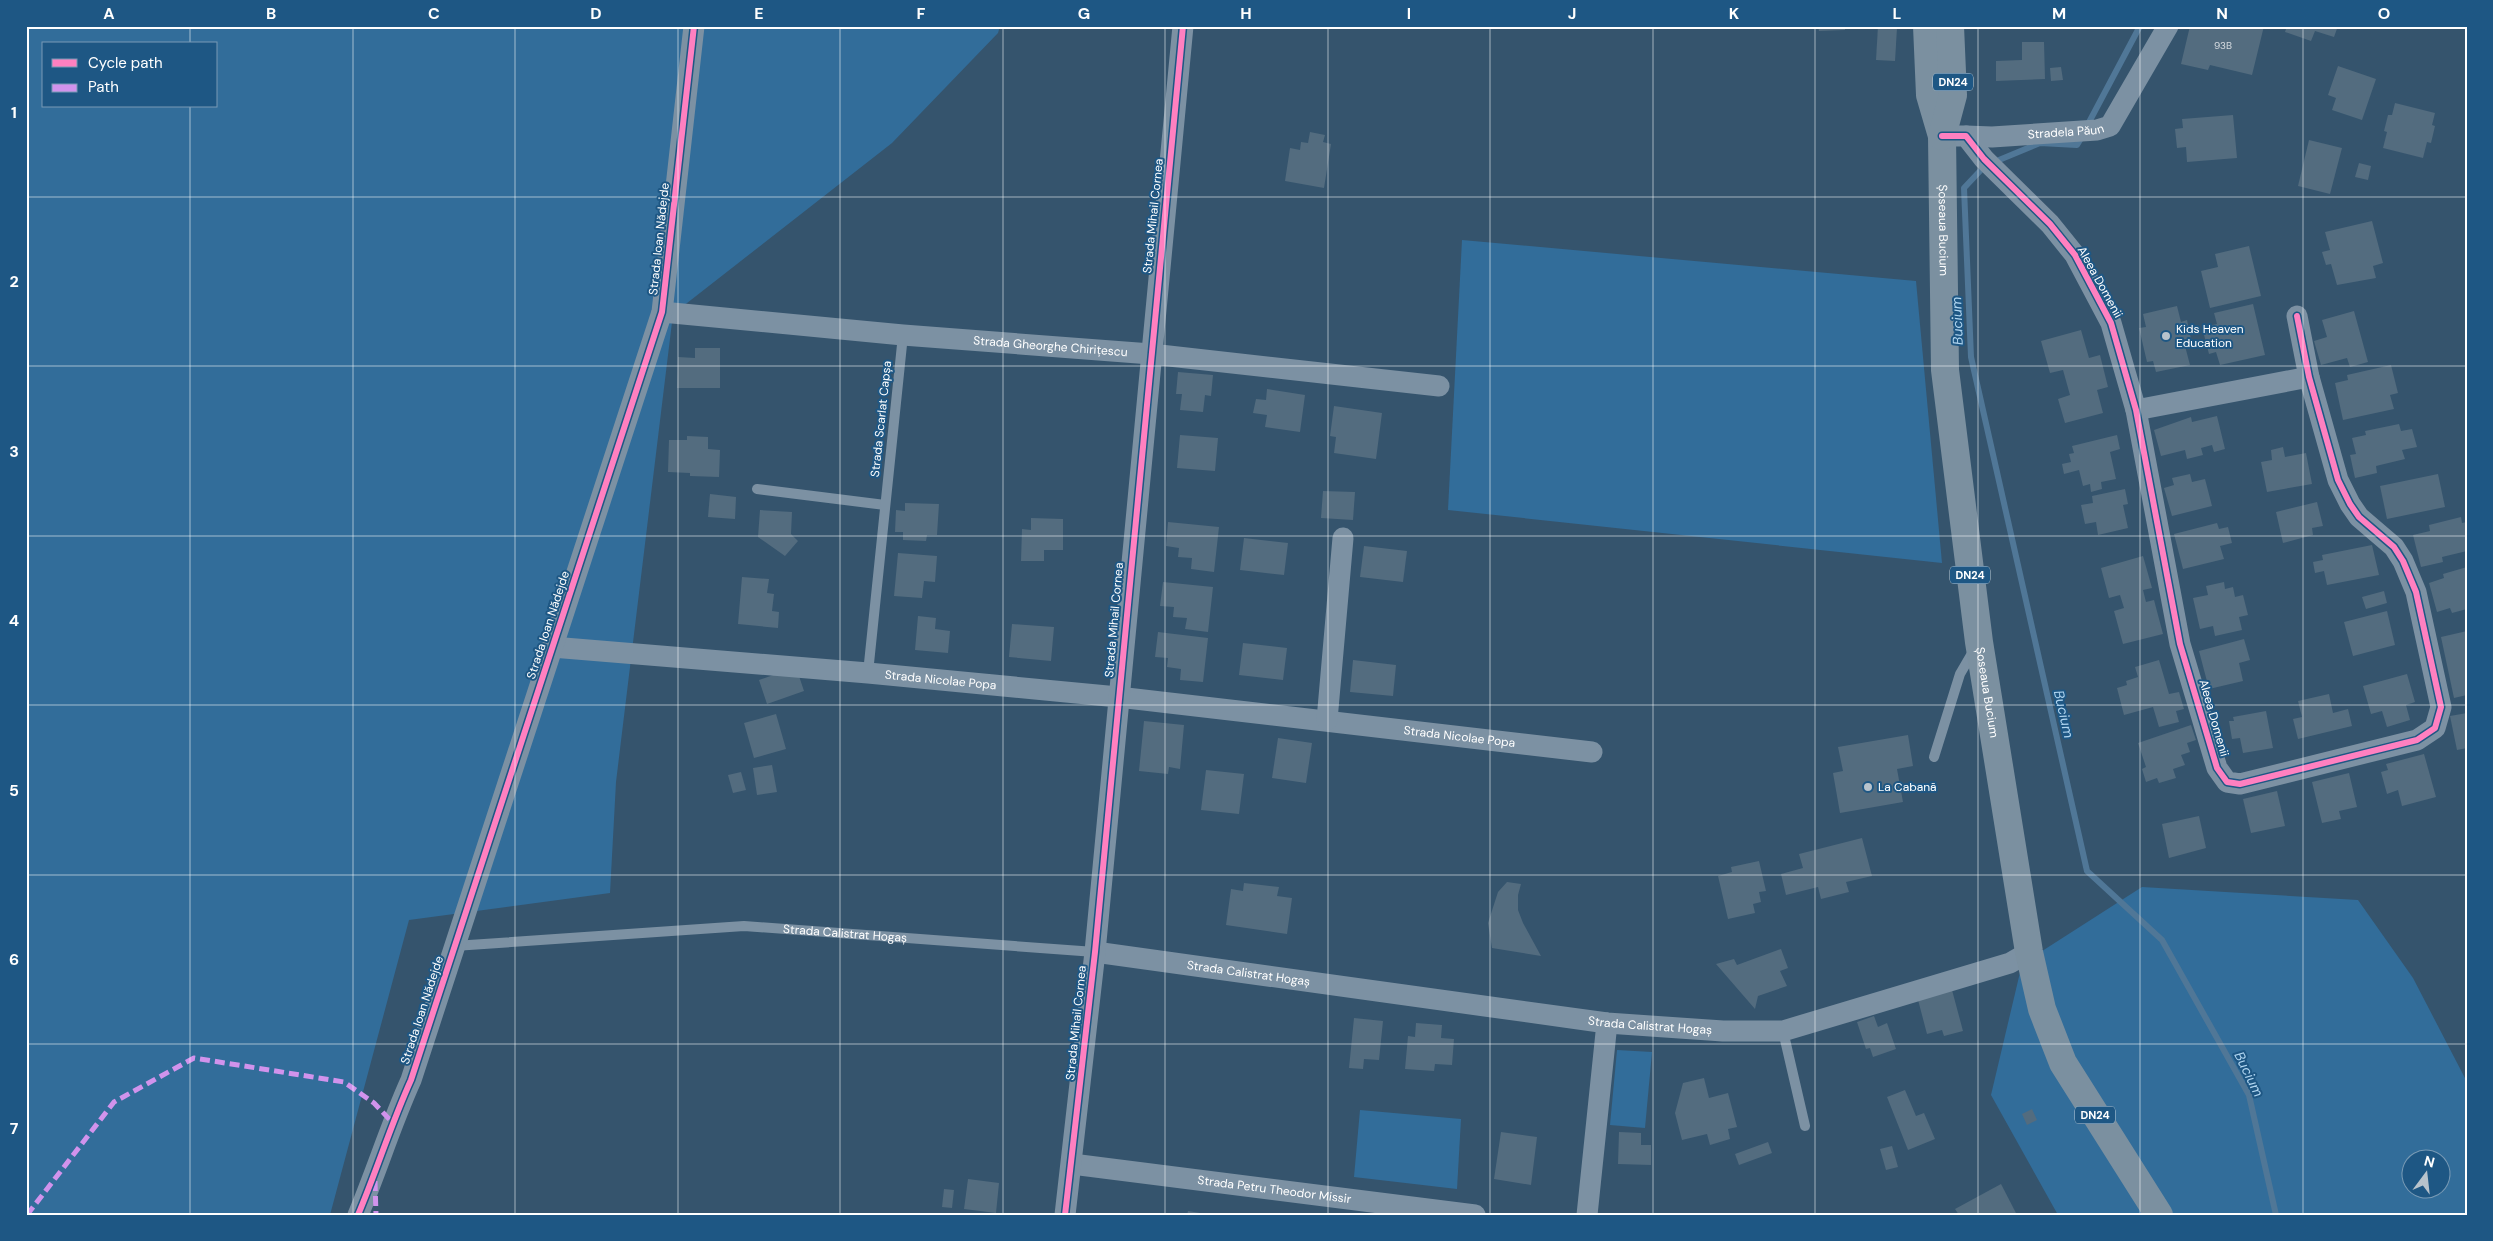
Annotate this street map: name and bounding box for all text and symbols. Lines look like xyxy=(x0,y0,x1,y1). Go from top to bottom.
text: A xyxy=(103,3,115,24)
text: B xyxy=(266,3,276,24)
text: C xyxy=(428,3,440,24)
text: D xyxy=(590,3,602,24)
text: E xyxy=(754,3,764,24)
text: F xyxy=(917,3,926,24)
text: G xyxy=(1078,3,1090,24)
text: H xyxy=(1240,3,1252,24)
text: I xyxy=(1407,3,1411,24)
text: J xyxy=(1568,3,1576,24)
text: K xyxy=(1729,3,1740,24)
text: L xyxy=(1893,3,1902,24)
text: M xyxy=(2052,3,2066,24)
text: N xyxy=(2216,3,2228,24)
text: O xyxy=(2378,3,2390,24)
house number: 93B xyxy=(2214,39,2232,52)
legend xyxy=(42,42,218,108)
text: Cycle path xyxy=(88,53,163,73)
road number: DN24 xyxy=(1933,74,1973,90)
text: Path xyxy=(88,77,119,97)
text: 1 xyxy=(11,102,17,123)
street label: Stradela Păun xyxy=(2027,120,2106,143)
street label: Strada Mihail Cornea xyxy=(1139,158,1167,274)
street label: Strada Ioan Nădejde xyxy=(645,182,673,296)
street label: Șoseaua Bucium xyxy=(1935,184,1952,276)
street label: Aleea Domenii xyxy=(2074,243,2126,321)
text: 2 xyxy=(9,271,19,292)
water label: Bucium xyxy=(1947,297,1967,345)
place label: Kids Heaven Education xyxy=(2176,321,2244,351)
marker: Kids Heaven Education xyxy=(2160,330,2172,342)
street label: Strada Gheorghe Chirițescu xyxy=(973,332,1128,360)
street label: Strada Scarlat Capșa xyxy=(867,360,895,478)
text: 3 xyxy=(9,441,19,462)
street label: Strada Mihail Cornea xyxy=(1101,562,1127,678)
road number: DN24 xyxy=(1950,566,1990,584)
street label: Strada Ioan Nădejde xyxy=(523,569,573,681)
text: 4 xyxy=(9,610,19,631)
street label: Șoseaua Bucium xyxy=(1972,646,2002,739)
street label: Strada Nicolae Popa xyxy=(884,667,997,693)
street label: Aleea Domenii xyxy=(2195,678,2233,759)
water label: Bucium xyxy=(2050,688,2078,740)
street label: Strada Nicolae Popa xyxy=(1403,722,1516,751)
place label: La Cabană xyxy=(1878,779,1937,795)
text: 5 xyxy=(9,780,19,801)
marker: La Cabană xyxy=(1862,781,1874,793)
street label: Strada Calistrat Hogaș xyxy=(783,921,908,946)
text: 6 xyxy=(9,949,19,970)
street label: Strada Ioan Nădejde xyxy=(397,954,447,1066)
street label: Strada Calistrat Hogaș xyxy=(1186,957,1311,990)
street label: Strada Mihail Cornea xyxy=(1062,965,1090,1081)
street label: Strada Calistrat Hogaș xyxy=(1587,1012,1713,1038)
water label: Bucium xyxy=(2230,1048,2268,1100)
road number: DN24 xyxy=(2075,1106,2115,1124)
text: 7 xyxy=(10,1118,19,1139)
north arrow xyxy=(2400,1148,2450,1198)
text: N xyxy=(2422,1151,2437,1171)
street label: Strada Petru Theodor Missir xyxy=(1197,1172,1353,1207)

